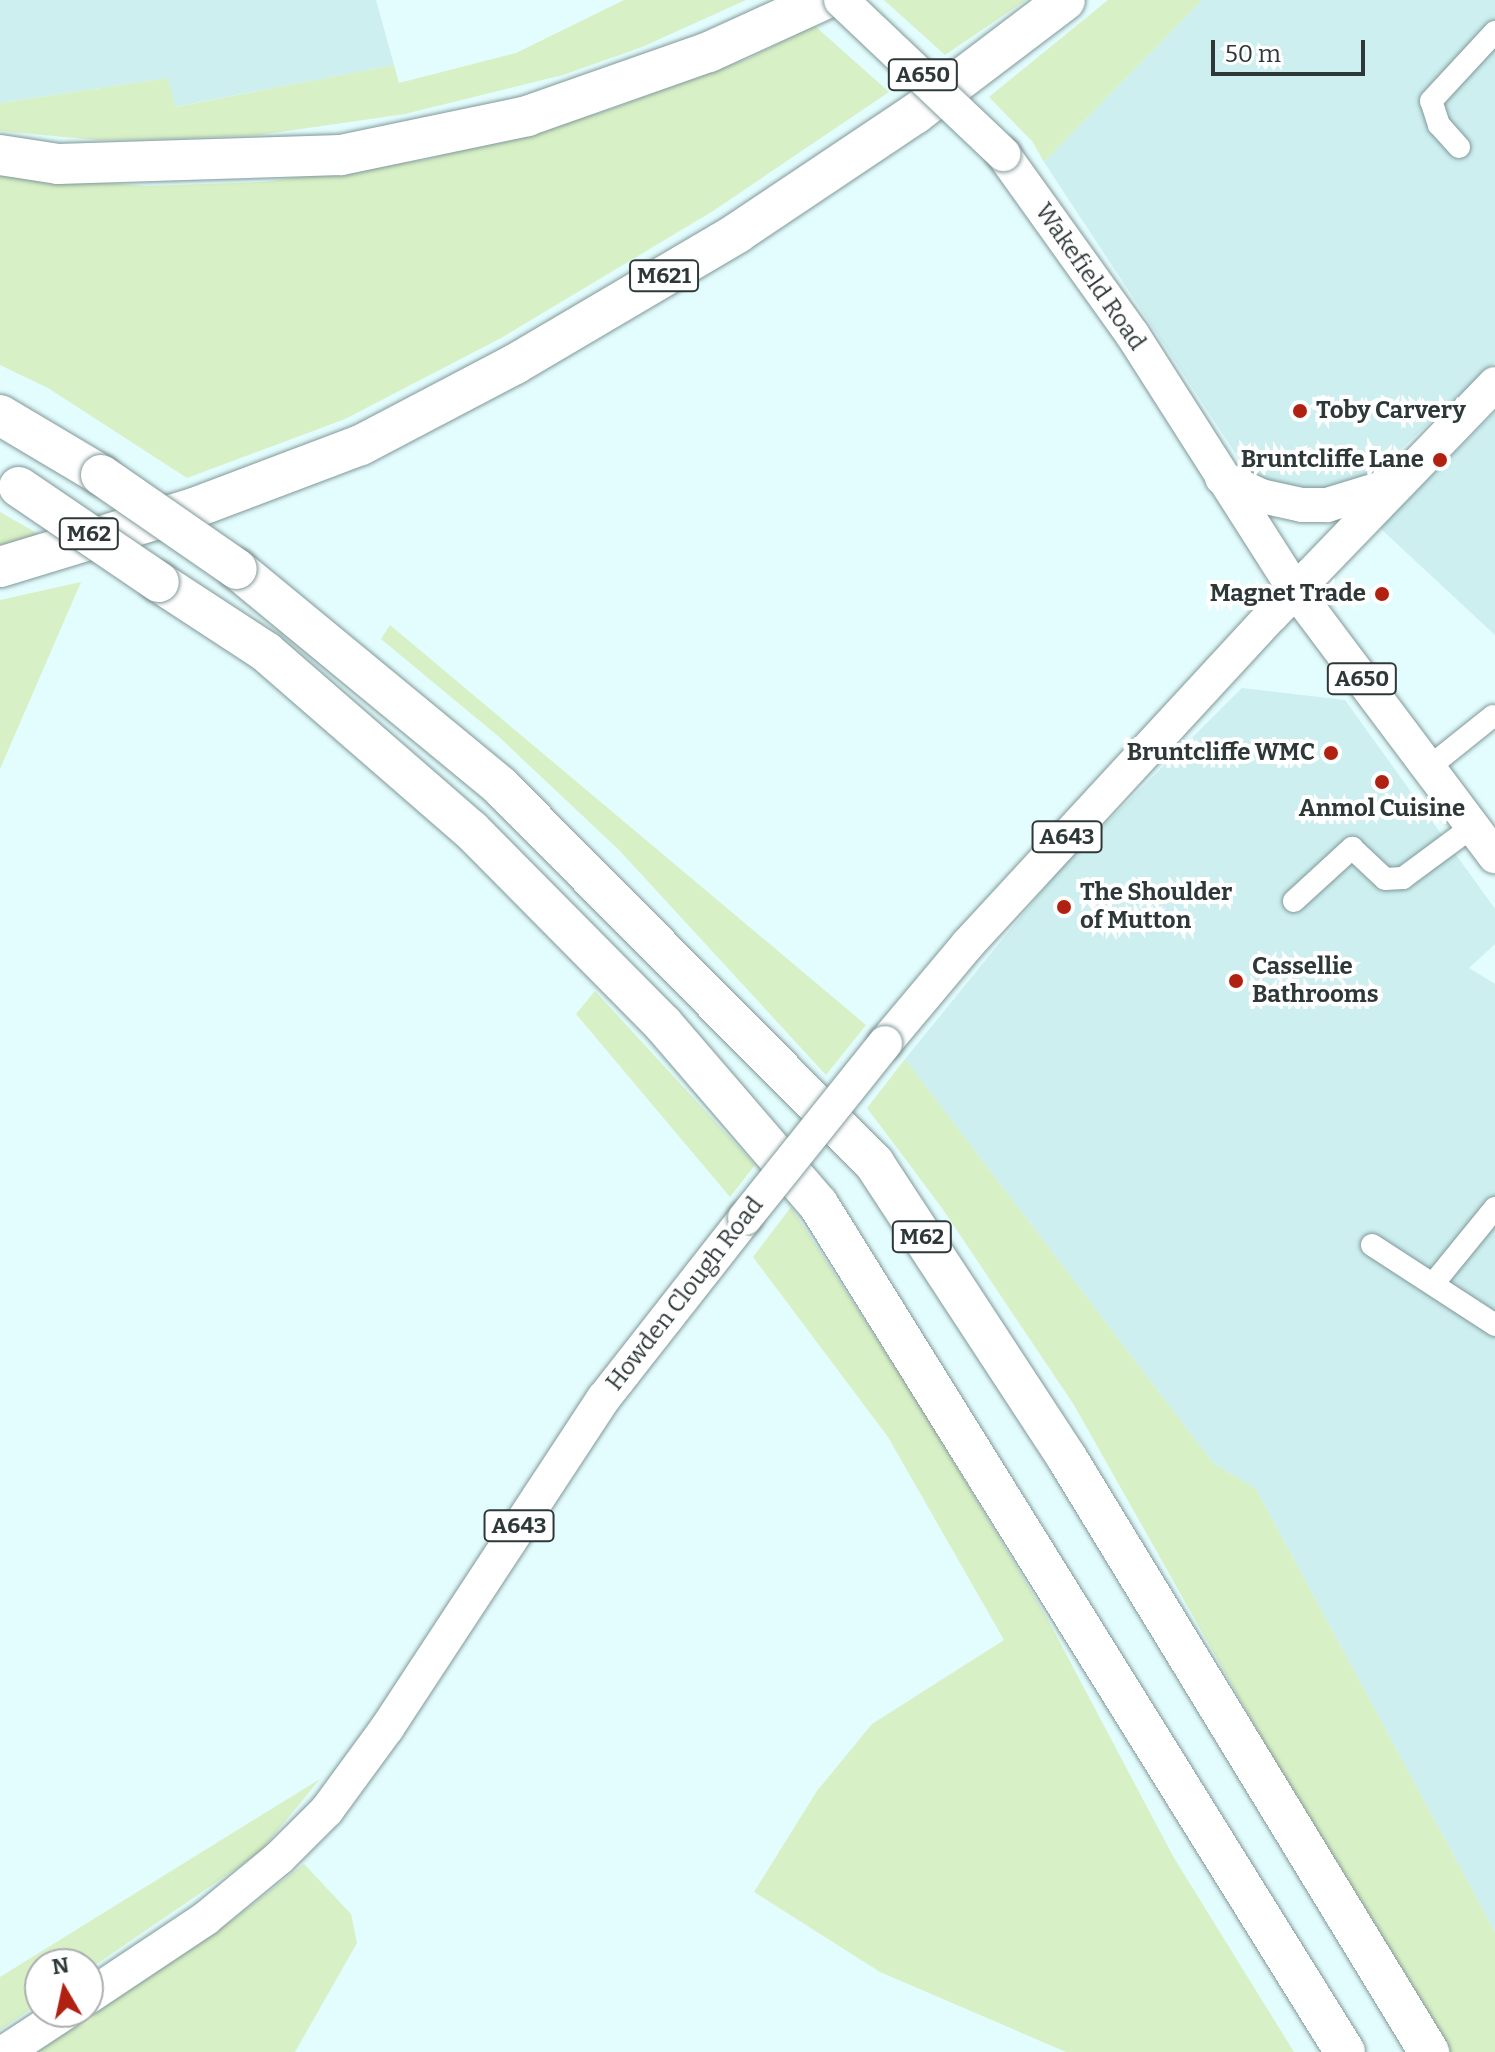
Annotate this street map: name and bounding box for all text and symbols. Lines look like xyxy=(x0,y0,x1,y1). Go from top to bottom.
scale bar xyxy=(1215,24,1369,74)
text: 50 m xyxy=(1225,40,1281,68)
road number: A650 xyxy=(887,57,959,93)
street label: Wakefield Road xyxy=(1029,198,1151,356)
road number: M621 xyxy=(628,258,700,294)
place label: Toby Carvery xyxy=(1316,397,1466,425)
marker: Toby Carvery xyxy=(1291,402,1309,420)
place label: Bruntcliffe Lane xyxy=(1241,446,1424,474)
marker: Bruntcliffe Lane xyxy=(1431,451,1449,469)
road number: M62 xyxy=(57,516,121,552)
place label: Magnet Trade xyxy=(1210,580,1366,608)
marker: Magnet Trade xyxy=(1373,585,1391,603)
road number: A650 xyxy=(1326,661,1398,697)
place label: Bruntcliffe WMC xyxy=(1127,739,1315,767)
marker: Bruntcliffe WMC xyxy=(1322,744,1340,762)
marker: Anmol Cuisine xyxy=(1373,773,1391,791)
place label: Anmol Cuisine xyxy=(1299,795,1465,823)
road number: A643 xyxy=(1031,819,1103,855)
place label: The Shoulder of Mutton xyxy=(1080,879,1232,935)
marker: The Shoulder of Mutton xyxy=(1055,898,1073,916)
place label: Cassellie Bathrooms xyxy=(1252,953,1379,1009)
marker: Cassellie Bathrooms xyxy=(1227,972,1245,990)
street label: Howden Clough Road xyxy=(600,1191,770,1397)
road number: M62 xyxy=(890,1219,954,1255)
road number: A643 xyxy=(483,1508,555,1544)
north arrow xyxy=(24,1948,104,2028)
text: N xyxy=(50,1951,71,1980)

